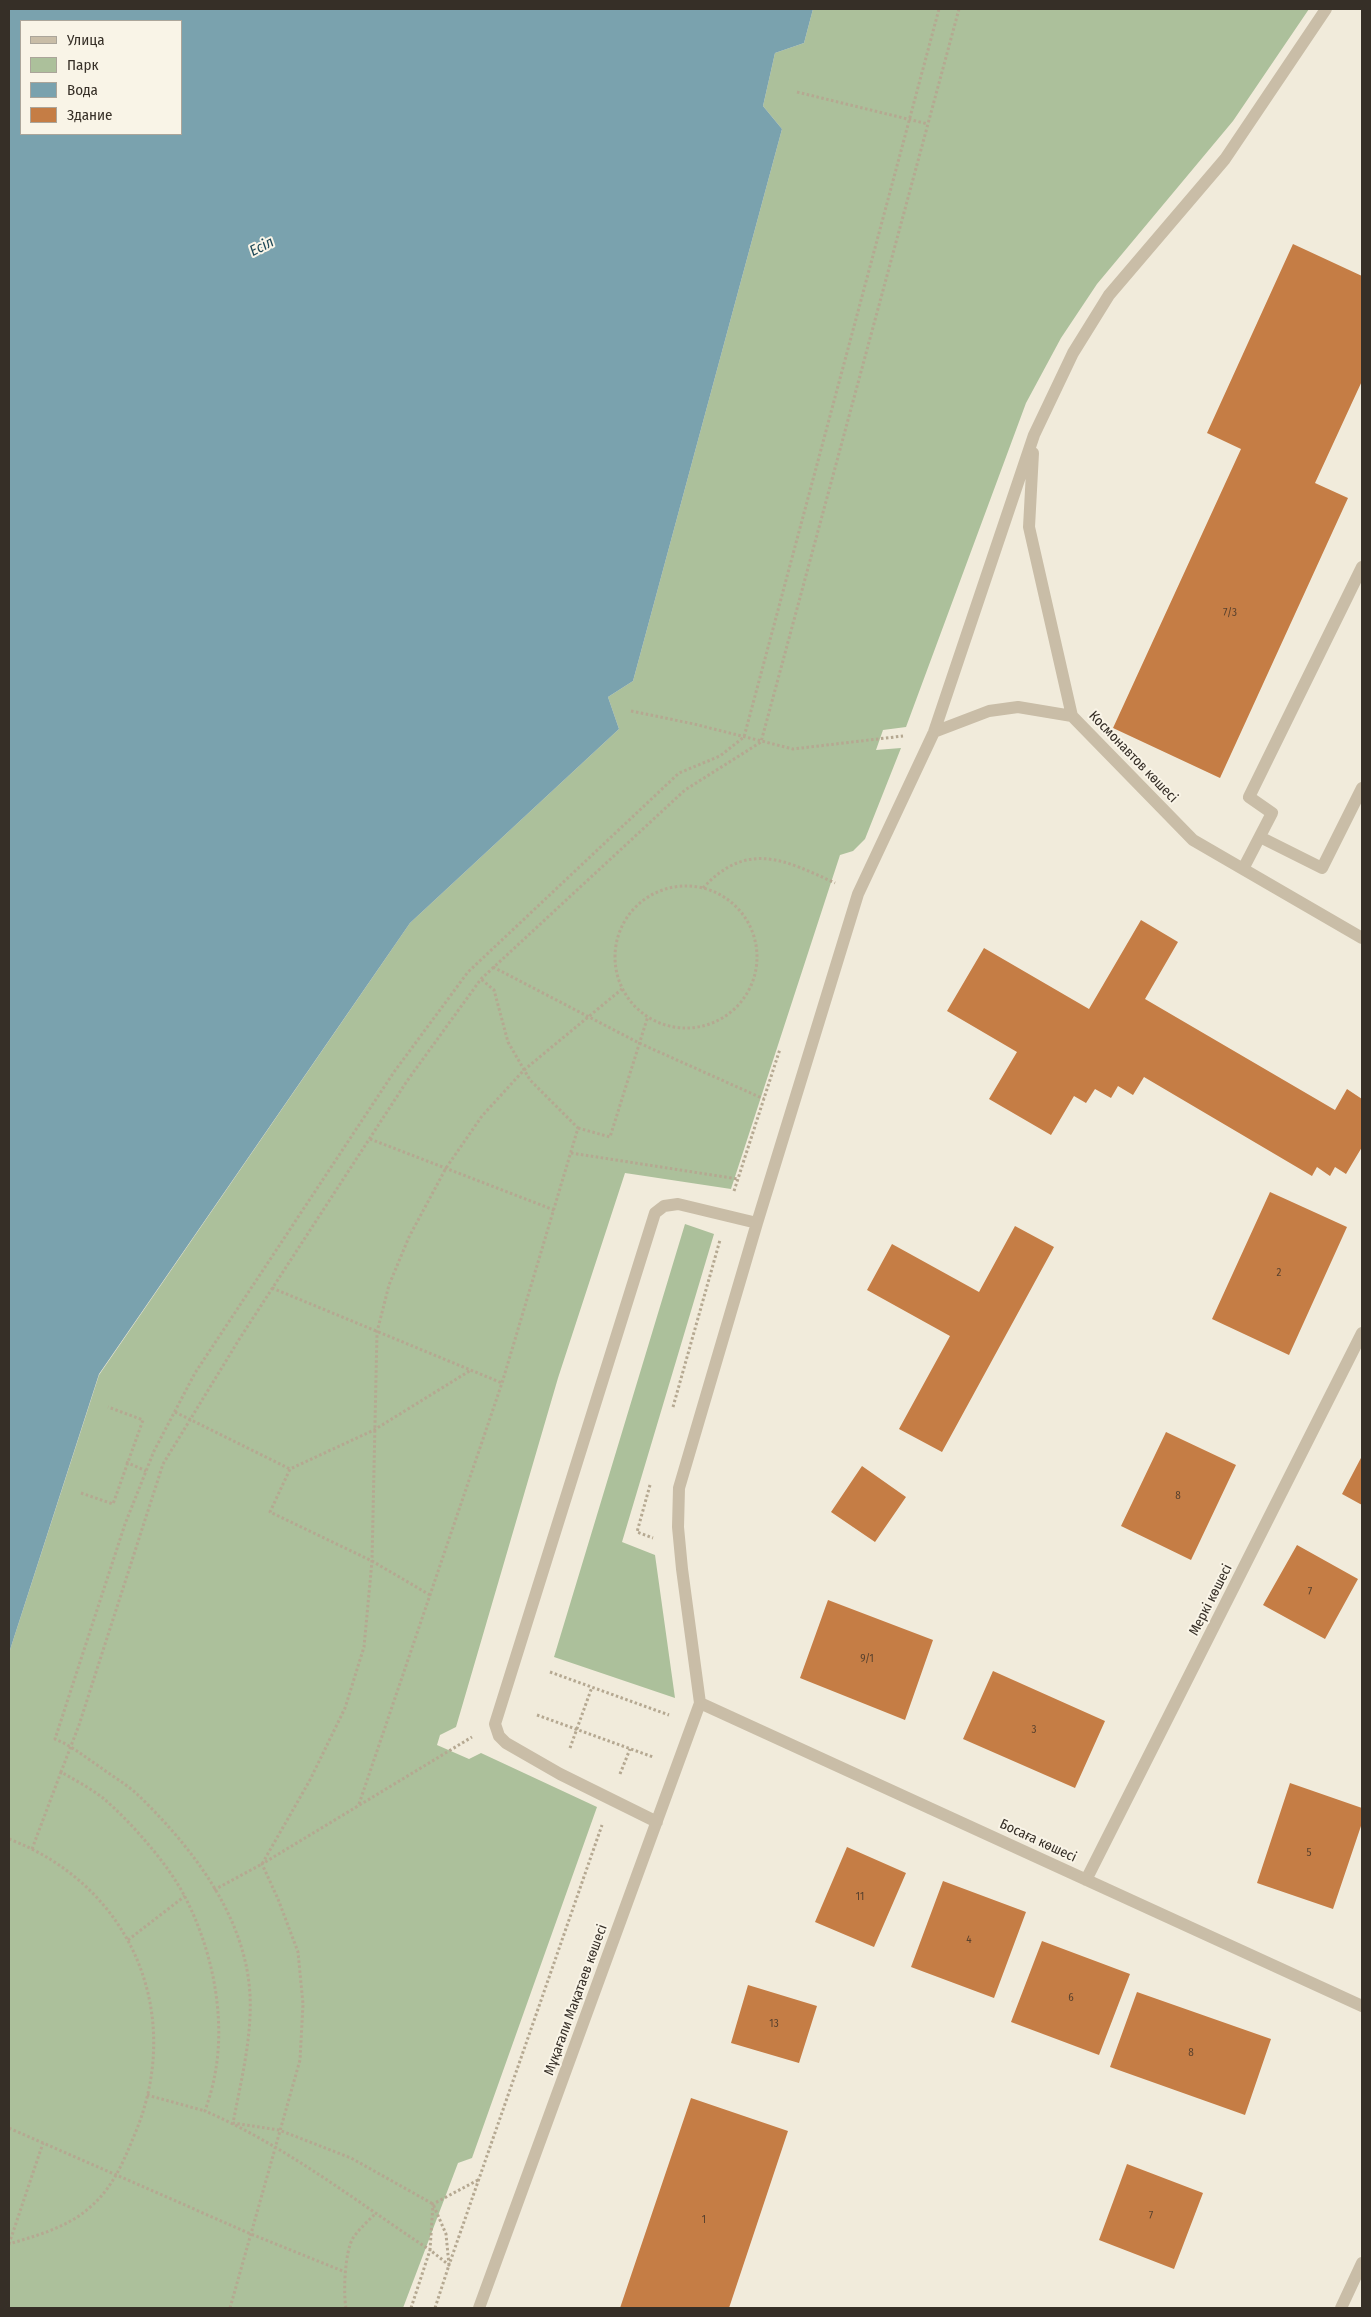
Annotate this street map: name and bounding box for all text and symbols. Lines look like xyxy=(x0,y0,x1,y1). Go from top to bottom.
legend xyxy=(20,20,182,135)
text: Улица xyxy=(67,31,105,49)
text: Парк xyxy=(67,56,98,74)
text: Вода xyxy=(67,81,98,99)
text: Здание xyxy=(67,106,113,124)
water label: Есіл xyxy=(247,233,277,261)
house number: 7/3 xyxy=(1223,606,1237,620)
street label: Космонавтов көшесі xyxy=(1085,708,1181,806)
house number: 2 xyxy=(1277,1266,1281,1280)
house number: 8 xyxy=(1175,1489,1181,1503)
street label: Меркі көшесі xyxy=(1186,1561,1236,1639)
house number: 7 xyxy=(1308,1585,1312,1599)
house number: 9/1 xyxy=(860,1652,874,1666)
house number: 3 xyxy=(1032,1723,1036,1737)
street label: Босаға көшесі xyxy=(997,1816,1079,1866)
house number: 5 xyxy=(1306,1846,1312,1860)
house number: 11 xyxy=(856,1890,864,1904)
street label: Мұқағали Мақатаев көшесі xyxy=(541,1922,611,2078)
house number: 4 xyxy=(966,1933,972,1947)
house number: 6 xyxy=(1068,1991,1074,2005)
house number: 13 xyxy=(769,2017,779,2031)
house number: 8 xyxy=(1188,2046,1194,2060)
house number: 7 xyxy=(1149,2209,1153,2223)
house number: 1 xyxy=(702,2213,706,2227)

